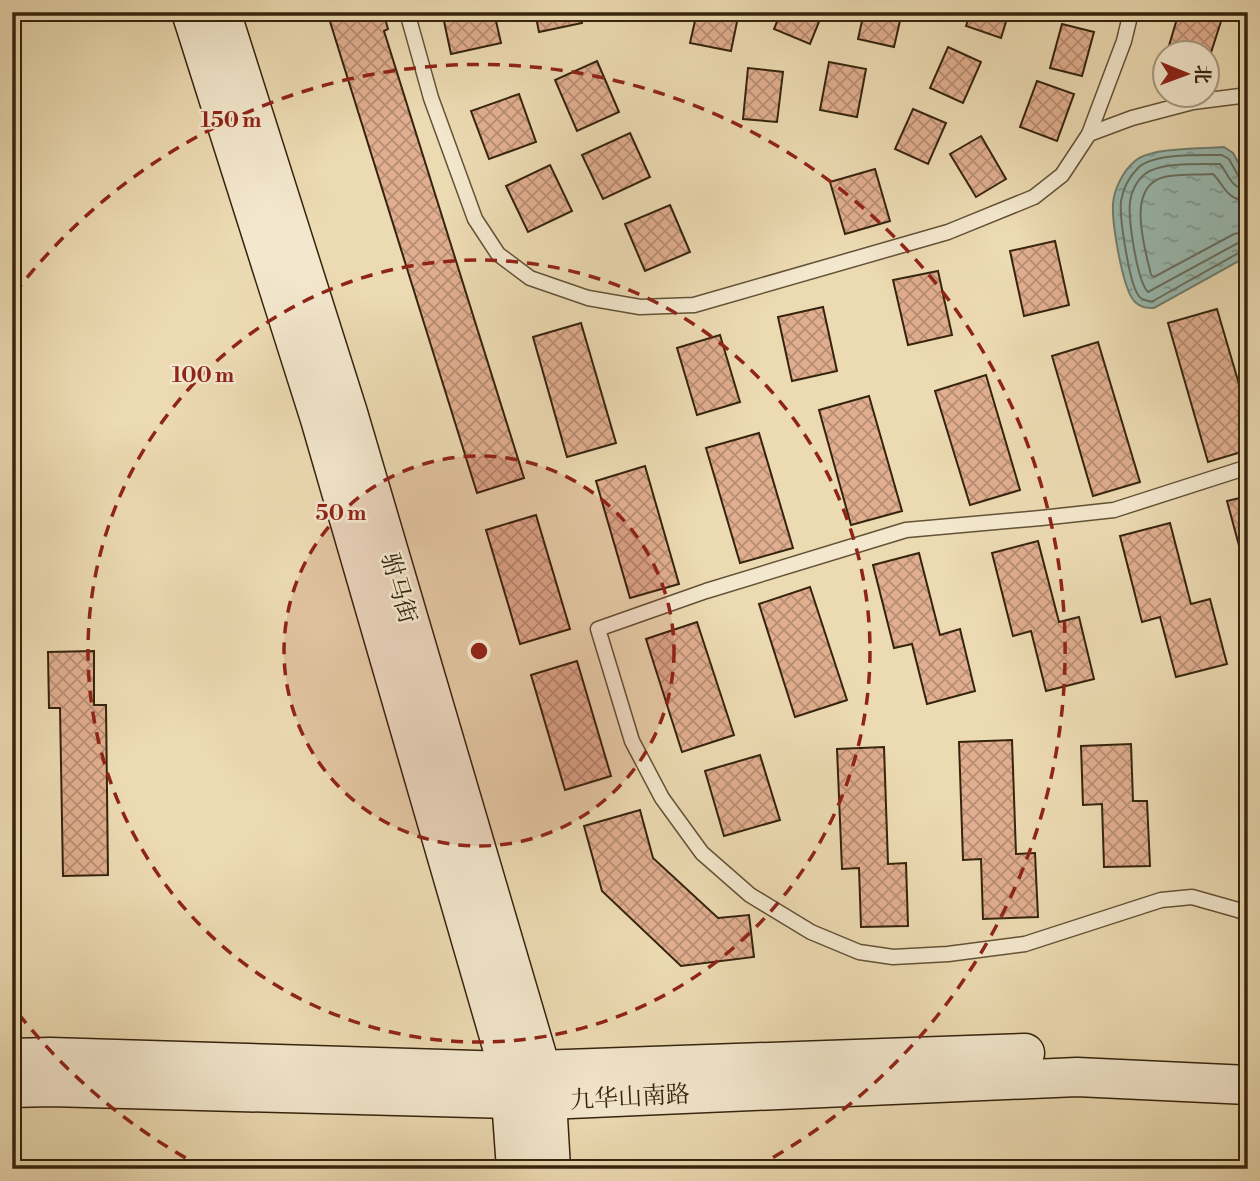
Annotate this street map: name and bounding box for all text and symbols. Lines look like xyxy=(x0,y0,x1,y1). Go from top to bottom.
north arrow xyxy=(1152,38,1222,108)
text: 北 xyxy=(1190,65,1214,84)
text: 150 m xyxy=(201,108,261,134)
text: 100 m xyxy=(172,363,234,389)
text: 50 m xyxy=(316,501,366,527)
street label: 驸马街 xyxy=(374,550,422,627)
centre of rings xyxy=(467,639,491,663)
street label: 九华山南路 xyxy=(569,1080,691,1116)

